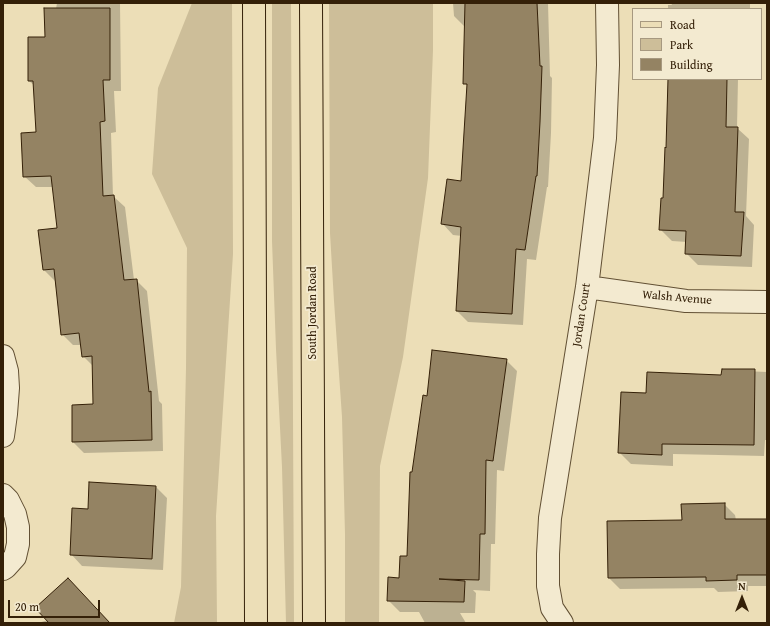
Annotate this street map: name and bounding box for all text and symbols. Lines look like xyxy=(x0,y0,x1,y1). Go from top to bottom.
legend xyxy=(632,8,762,80)
text: Road xyxy=(670,16,695,33)
text: Park xyxy=(670,36,693,53)
text: Building xyxy=(670,56,713,73)
street label: South Jordan Road xyxy=(306,266,320,360)
street label: Jordan Court xyxy=(570,282,594,348)
street label: Walsh Avenue xyxy=(642,288,712,308)
north arrow xyxy=(722,578,762,618)
text: N xyxy=(738,578,746,594)
scale bar xyxy=(10,592,102,618)
text: 20 m xyxy=(15,598,39,615)

